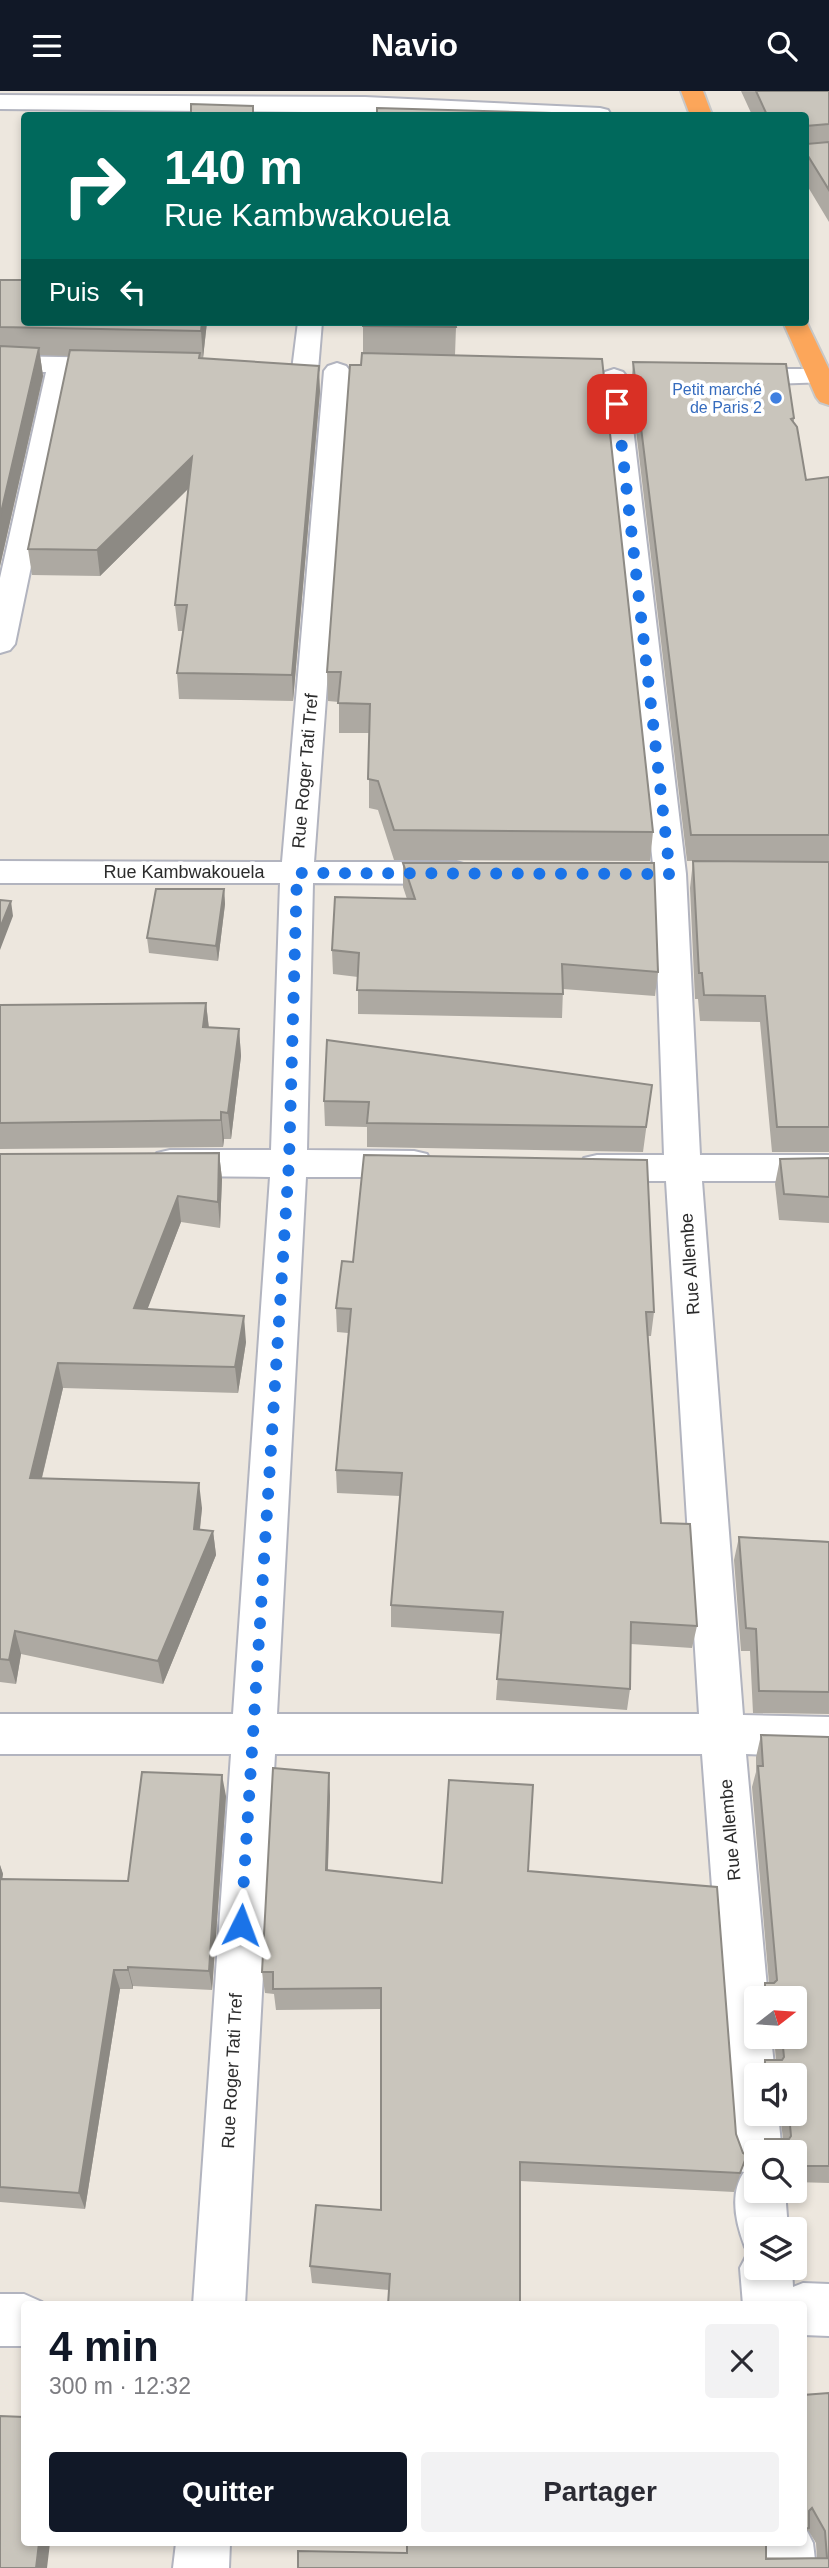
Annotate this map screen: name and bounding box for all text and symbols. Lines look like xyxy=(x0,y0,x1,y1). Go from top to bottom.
icon: menu xyxy=(28,27,66,65)
text: Navio xyxy=(371,27,458,63)
icon: search xyxy=(763,27,801,65)
icon: right xyxy=(49,140,140,231)
text: 140 m xyxy=(164,140,303,194)
text: Rue Kambwakouela xyxy=(164,197,450,233)
icon: left xyxy=(114,273,152,311)
text: Puis xyxy=(49,277,100,307)
pin xyxy=(587,374,647,434)
place label: Petit marché de Paris 2 xyxy=(672,381,762,416)
icon: arrive xyxy=(598,385,636,423)
marker: Petit marché de Paris 2 xyxy=(768,390,784,406)
street label: Rue Roger Tati Tref xyxy=(288,692,322,849)
street label: Rue Kambwakouela xyxy=(103,862,266,882)
street label: Rue Allembe xyxy=(676,1212,704,1316)
street label: Rue Allembe xyxy=(716,1778,744,1882)
position arrow xyxy=(204,1888,278,1962)
north arrow xyxy=(744,1986,807,2049)
map controls xyxy=(744,1986,807,2280)
street label: Rue Roger Tati Tref xyxy=(218,1992,246,2149)
button: sound xyxy=(744,2063,807,2126)
button: search xyxy=(744,2140,807,2203)
button: layers xyxy=(744,2217,807,2280)
text: 4 min xyxy=(49,2323,159,2370)
button: close xyxy=(705,2324,779,2398)
text: 300 m · 12:32 xyxy=(49,2373,191,2399)
button: Quitter xyxy=(49,2452,407,2532)
button: Partager xyxy=(421,2452,779,2532)

